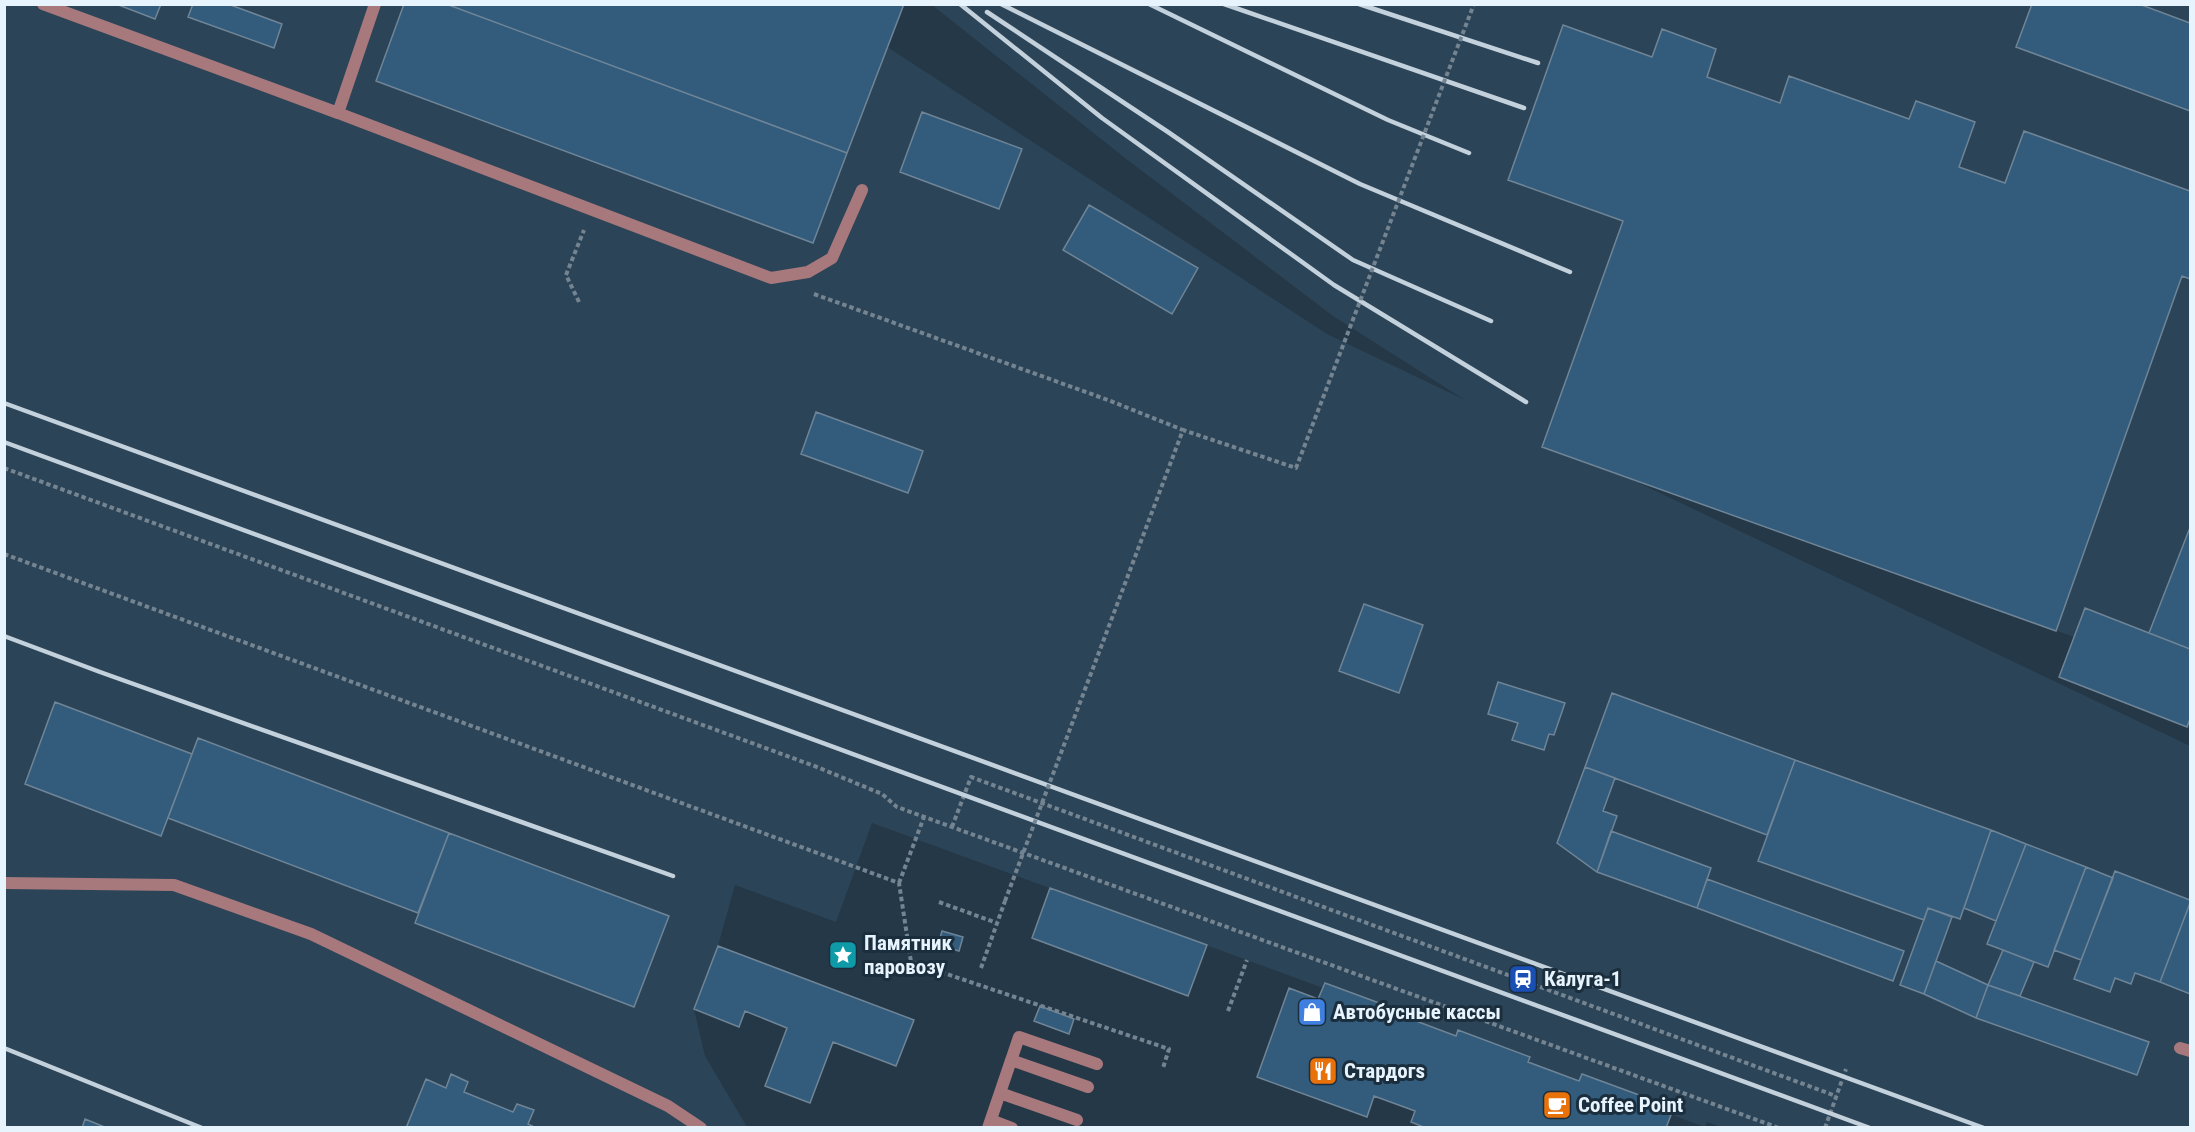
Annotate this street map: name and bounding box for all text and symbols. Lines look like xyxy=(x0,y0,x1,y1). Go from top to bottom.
place label: Памятник паровозу xyxy=(864,931,953,979)
place icon: Памятник паровозу xyxy=(827,939,859,971)
station icon: Калуга-1 xyxy=(1507,963,1539,995)
place label: Калуга-1 xyxy=(1544,967,1621,991)
shop icon: Автобусные кассы xyxy=(1296,996,1328,1028)
place label: Автобусные кассы xyxy=(1333,1000,1501,1024)
restaurant icon: Стардогs xyxy=(1307,1055,1339,1087)
place label: Стардогs xyxy=(1344,1059,1425,1083)
cafe icon: Coffee Point xyxy=(1541,1089,1573,1121)
place label: Coffee Point xyxy=(1578,1093,1683,1117)

